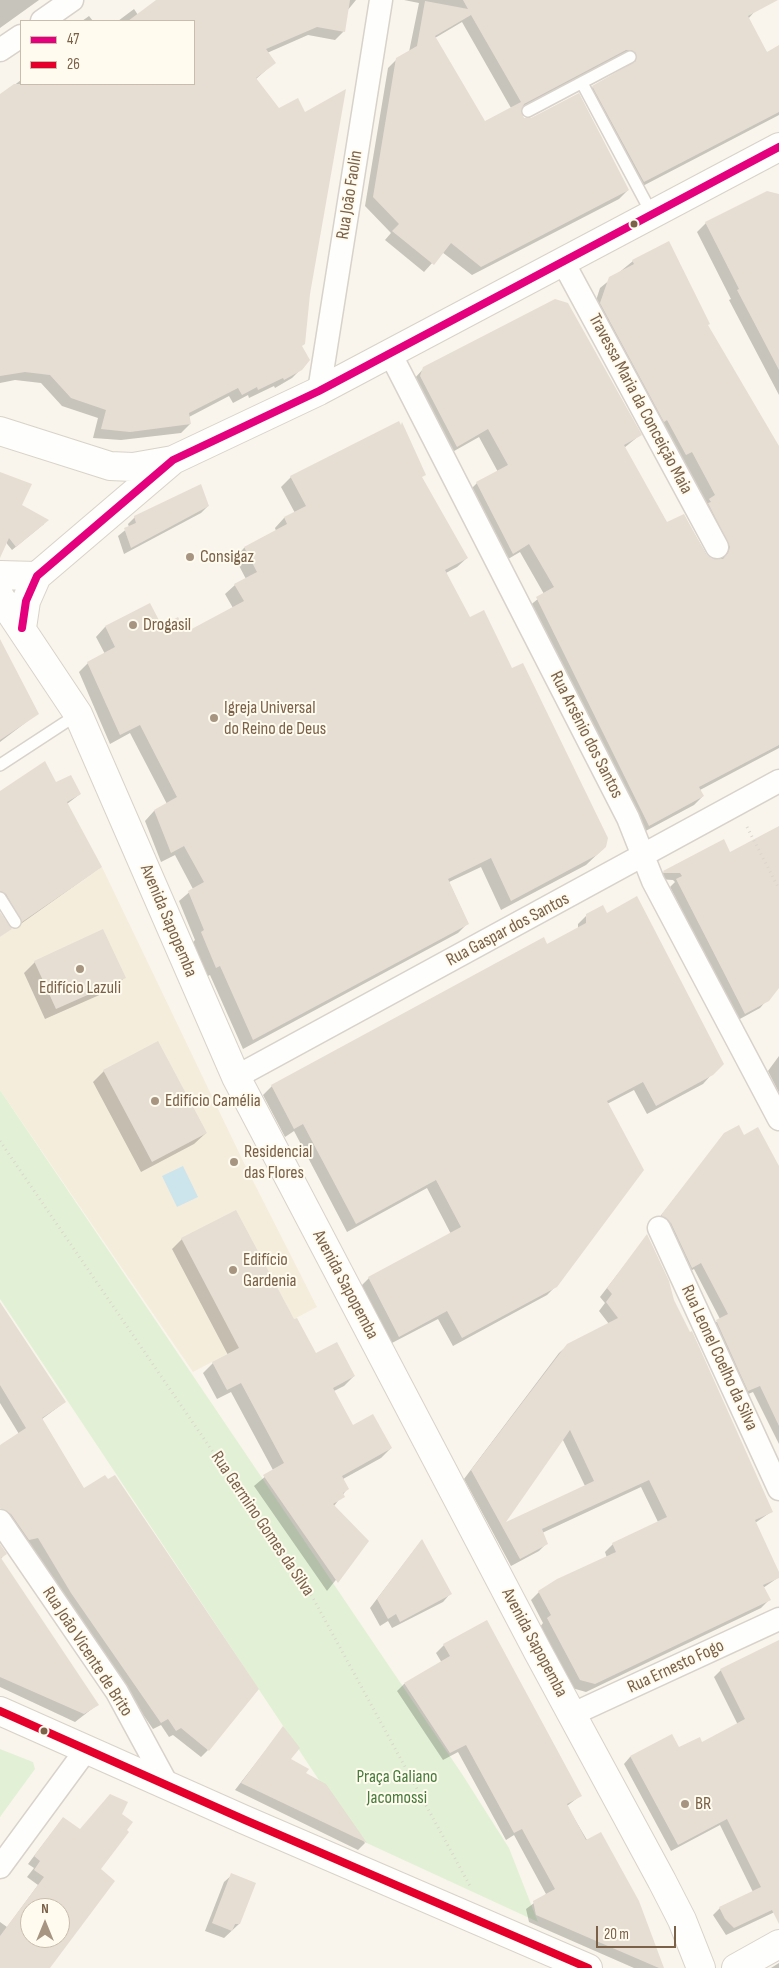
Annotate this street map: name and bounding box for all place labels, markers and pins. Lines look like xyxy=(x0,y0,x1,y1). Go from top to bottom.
unlabelled marker xyxy=(629,219,639,229)
place label: Consigaz xyxy=(200,546,254,568)
marker: Consigaz xyxy=(184,551,196,563)
place label: Drogasil xyxy=(143,614,191,636)
marker: Drogasil xyxy=(127,619,139,631)
place label: Igreja Universal do Reino de Deus xyxy=(224,697,326,740)
marker: Igreja Universal do Reino de Deus xyxy=(208,712,220,724)
marker: Edifício Lazuli xyxy=(74,963,86,975)
place label: Edifício Lazuli xyxy=(39,977,121,999)
place label: Edifício Camélia xyxy=(165,1090,261,1112)
marker: Edifício Camélia xyxy=(149,1095,161,1107)
place label: Residencial das Flores xyxy=(244,1141,312,1184)
marker: Residencial das Flores xyxy=(228,1156,240,1168)
place label: Edifício Gardenia xyxy=(243,1249,296,1292)
marker: Edifício Gardenia xyxy=(227,1264,239,1276)
unlabelled marker xyxy=(39,1726,49,1736)
place label: BR xyxy=(695,1793,711,1815)
marker: BR xyxy=(679,1798,691,1810)

